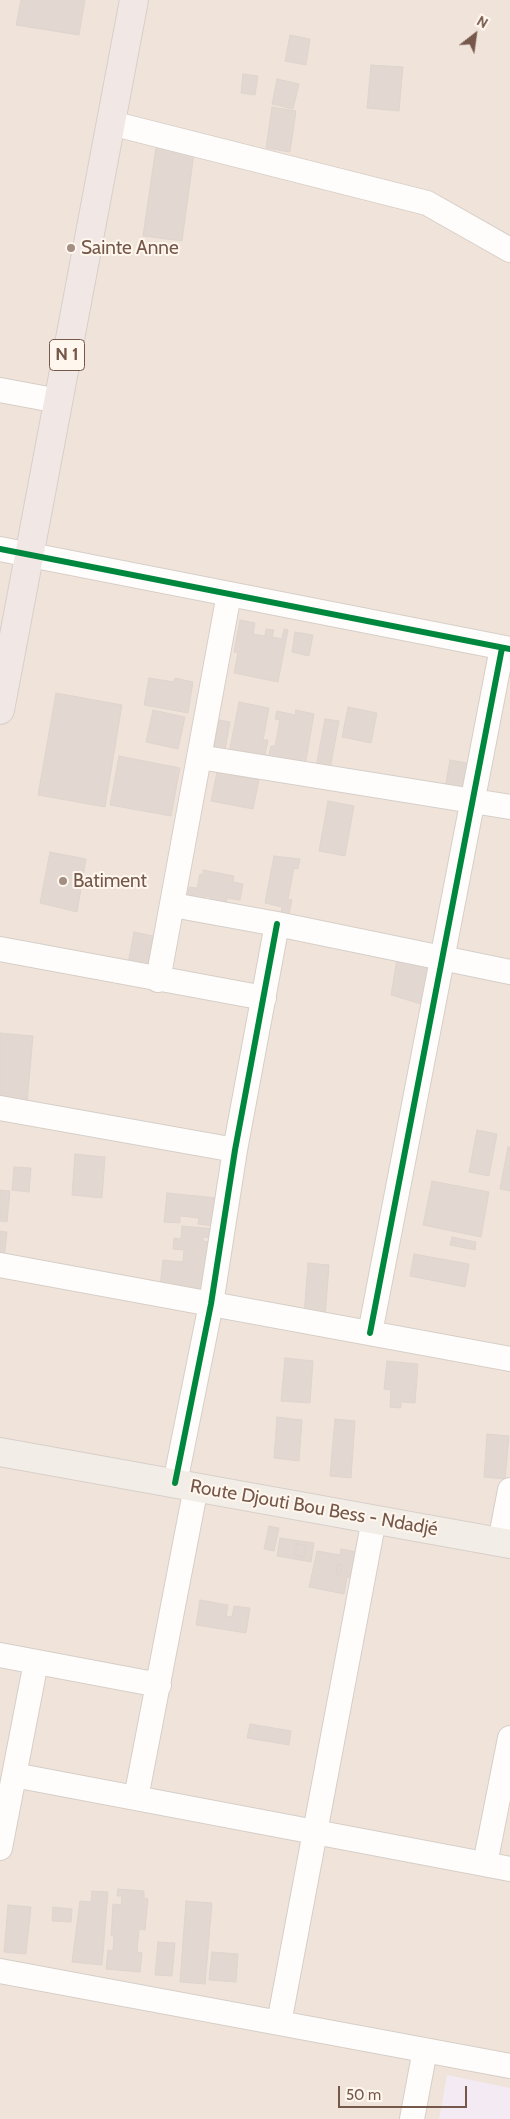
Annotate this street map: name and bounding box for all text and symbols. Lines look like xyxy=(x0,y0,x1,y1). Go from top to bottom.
north arrow xyxy=(450,10,500,60)
text: N xyxy=(474,12,491,32)
place label: Sainte Anne xyxy=(81,237,179,259)
marker: Sainte Anne xyxy=(65,242,77,254)
road number: N 1 xyxy=(50,340,84,370)
place label: Batiment xyxy=(73,870,147,892)
marker: Batiment xyxy=(57,875,69,887)
street label: Route Djouti Bou Bess - Ndadjé xyxy=(188,1475,440,1541)
scale bar xyxy=(340,2076,469,2108)
text: 50 m xyxy=(346,2086,381,2104)

